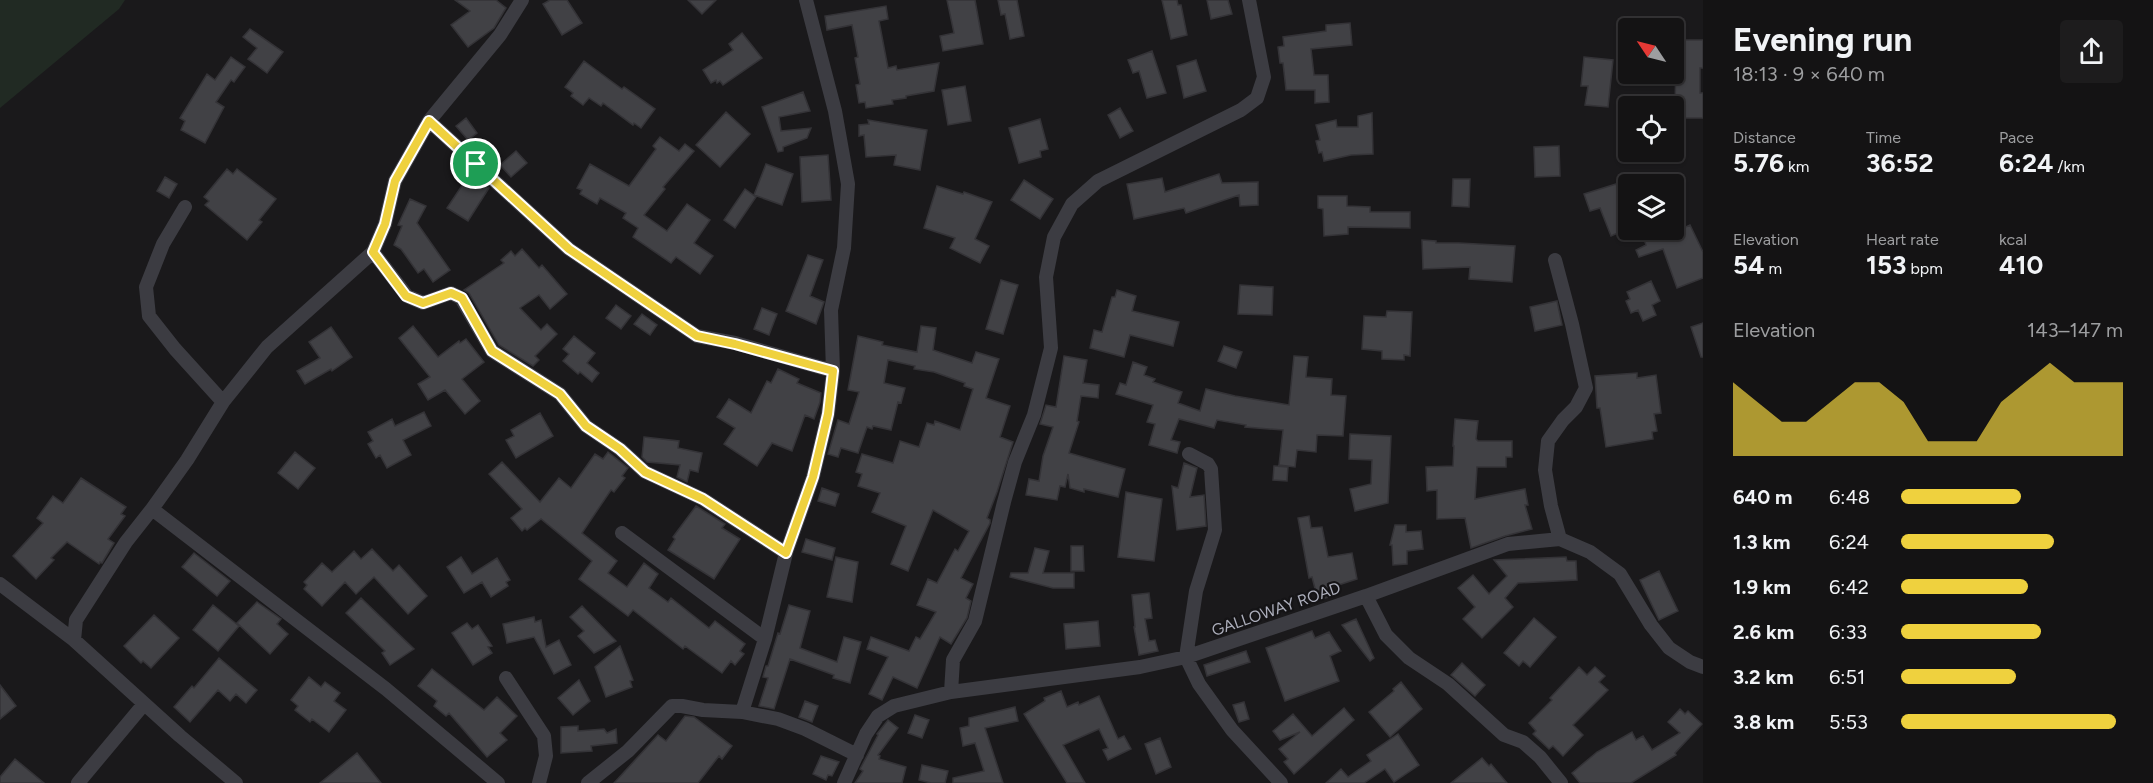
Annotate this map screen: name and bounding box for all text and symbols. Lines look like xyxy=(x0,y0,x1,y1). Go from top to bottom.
north arrow xyxy=(1618,18,1684,84)
map controls xyxy=(1618,18,1684,240)
text: Evening run xyxy=(1733,20,1912,59)
button: share xyxy=(2060,20,2123,83)
text: 18:13 · 9 × 640 m xyxy=(1733,62,1885,86)
button: locate xyxy=(1618,96,1684,162)
text: Distance xyxy=(1733,128,1796,147)
text: Time xyxy=(1866,128,1901,147)
text: Pace xyxy=(1999,128,2034,147)
pin xyxy=(450,138,501,189)
icon: arrive xyxy=(459,147,492,180)
text: 5.76 xyxy=(1733,147,1784,179)
text: 36:52 xyxy=(1866,147,1934,179)
text: 6:24 xyxy=(1999,147,2053,179)
text: km xyxy=(1784,157,1809,176)
text: /km xyxy=(2053,157,2085,176)
button: layers xyxy=(1618,174,1684,240)
text: Elevation xyxy=(1733,230,1799,249)
text: Heart rate xyxy=(1866,230,1939,249)
text: kcal xyxy=(1999,230,2027,249)
text: 54 xyxy=(1733,249,1765,281)
text: 153 xyxy=(1866,249,1907,281)
text: 410 xyxy=(1999,249,2043,281)
text: m xyxy=(1765,259,1782,278)
text: bpm xyxy=(1907,259,1943,278)
text: Elevation xyxy=(1733,318,1815,342)
text: 143–147 m xyxy=(2027,318,2123,342)
text: 640 m xyxy=(1733,485,1792,509)
text: 6:48 xyxy=(1829,485,1870,509)
text: 1.3 km xyxy=(1733,530,1790,554)
text: 6:24 xyxy=(1829,530,1869,554)
text: 1.9 km xyxy=(1733,575,1791,599)
text: 6:42 xyxy=(1829,575,1869,599)
street label: GALLOWAY ROAD xyxy=(1209,578,1343,640)
text: 2.6 km xyxy=(1733,620,1794,644)
text: 6:33 xyxy=(1829,620,1867,644)
text: 3.2 km xyxy=(1733,665,1794,689)
text: 6:51 xyxy=(1829,665,1865,689)
text: 3.8 km xyxy=(1733,710,1794,734)
text: 5:53 xyxy=(1829,710,1868,734)

